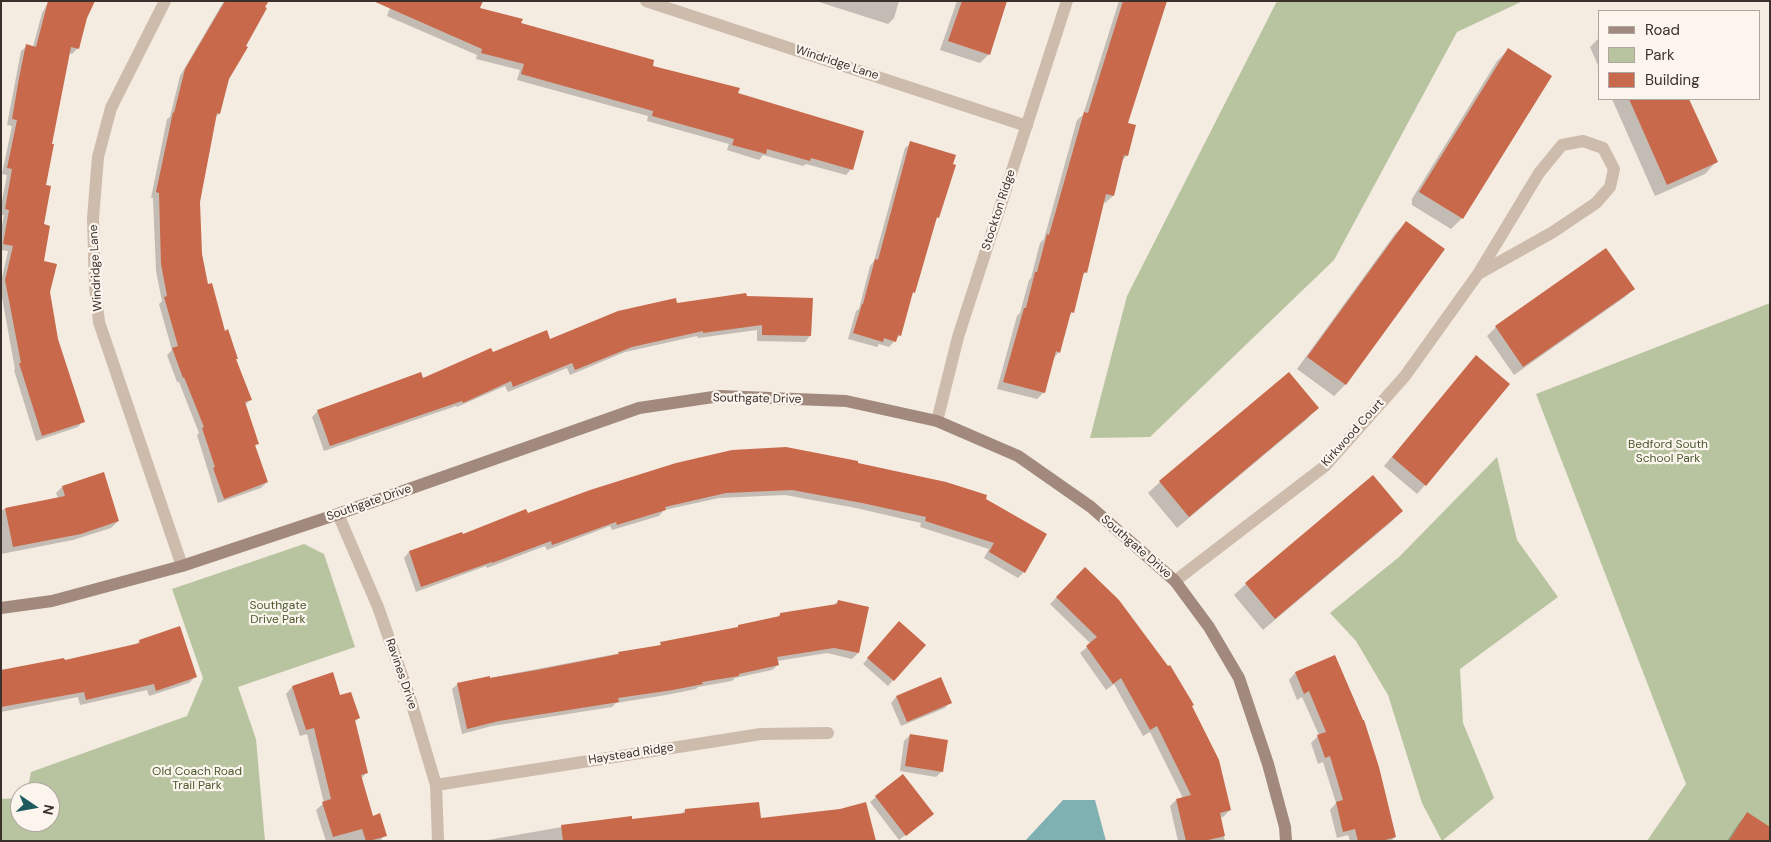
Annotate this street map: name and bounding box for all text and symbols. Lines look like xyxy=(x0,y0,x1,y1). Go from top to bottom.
legend xyxy=(1598,10,1761,100)
text: Road xyxy=(1645,20,1680,40)
street label: Windridge Lane xyxy=(794,43,880,83)
text: Park xyxy=(1645,45,1675,65)
text: Building xyxy=(1645,70,1700,90)
street label: Stockton Ridge xyxy=(979,168,1019,252)
street label: Windridge Lane xyxy=(87,224,105,312)
street label: Southgate Drive xyxy=(713,391,801,407)
street label: Kirkwood Court xyxy=(1319,396,1387,470)
park label: Bedford South School Park xyxy=(1628,438,1708,466)
street label: Southgate Drive xyxy=(325,482,413,524)
street label: Southgate Drive xyxy=(1098,513,1174,581)
park label: Southgate Drive Park xyxy=(250,599,306,627)
street label: Ravines Drive xyxy=(382,637,420,711)
street label: Haystead Ridge xyxy=(587,740,675,768)
park label: Old Coach Road Trail Park xyxy=(152,765,242,793)
north arrow xyxy=(10,782,60,832)
text: N xyxy=(39,803,59,817)

